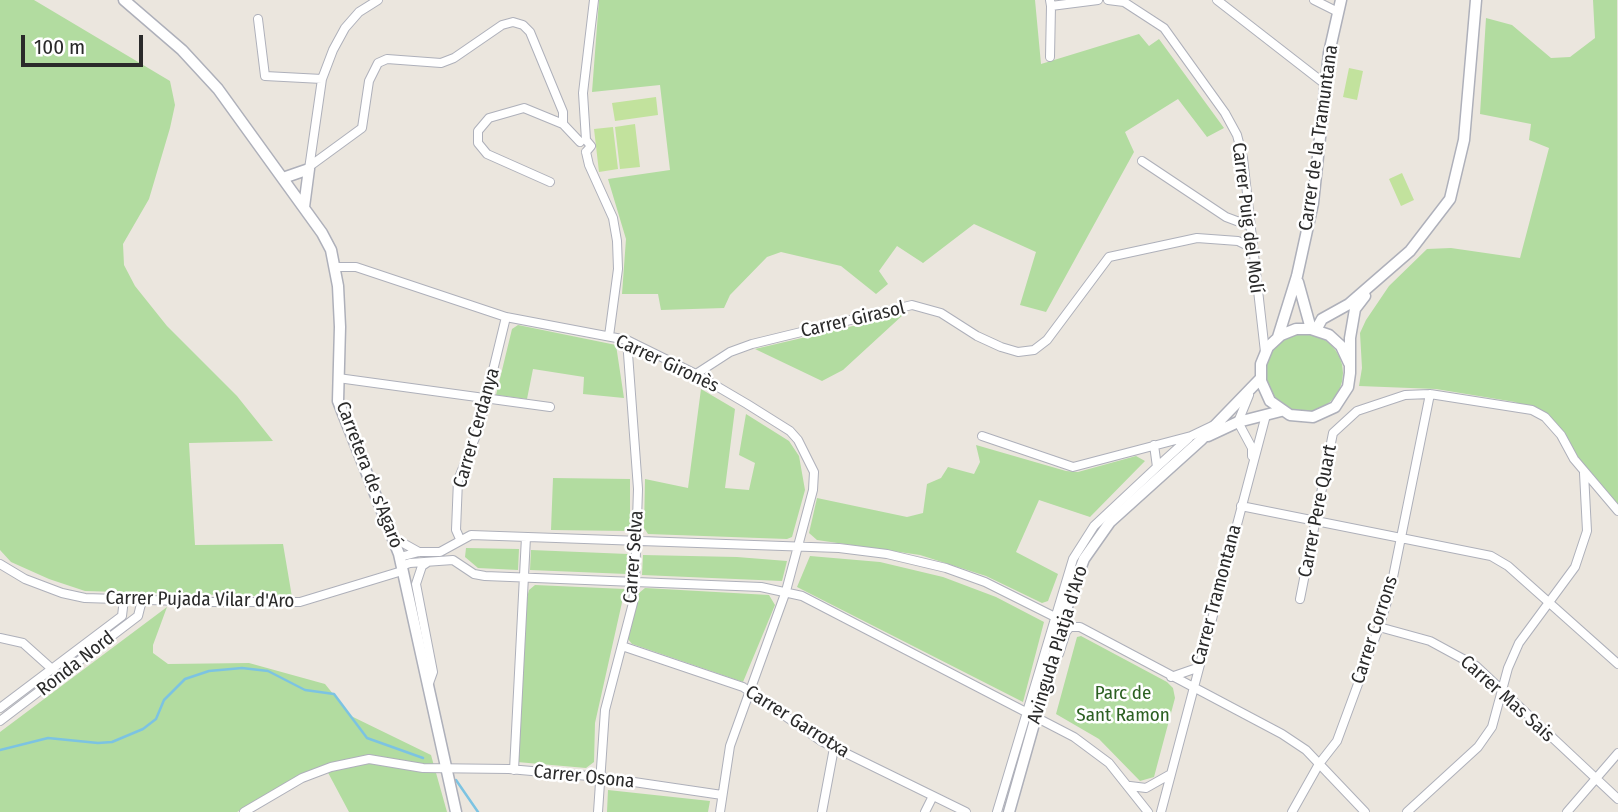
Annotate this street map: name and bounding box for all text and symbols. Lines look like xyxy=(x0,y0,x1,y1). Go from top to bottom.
scale bar xyxy=(24,21,147,65)
text: 100 m xyxy=(34,34,85,60)
street label: Carrer de la Tramuntana xyxy=(1295,44,1343,232)
street label: Carrer Puig del Molí xyxy=(1226,141,1268,295)
street label: Carrer Girasol xyxy=(799,297,907,343)
street label: Carrer Gironès xyxy=(612,330,722,398)
street label: Carrer Cerdanya xyxy=(449,365,505,491)
street label: Carretera de s'Agaró xyxy=(331,399,407,551)
street label: Carrer Pere Quart xyxy=(1294,443,1342,579)
street label: Carrer Selva xyxy=(619,510,649,604)
street label: Carrer Tramontana xyxy=(1187,522,1247,668)
street label: Avinguda Platja d'Aro xyxy=(1023,563,1093,727)
street label: Carrer Corrons xyxy=(1347,573,1403,687)
street label: Carrer Pujada Vilar d'Aro xyxy=(105,587,295,613)
street label: Ronda Nord xyxy=(33,627,119,701)
street label: Carrer Mas Sais xyxy=(1455,651,1559,747)
street label: Carrer Garrotxa xyxy=(741,681,853,763)
park label: Parc de Sant Ramon xyxy=(1076,683,1170,727)
street label: Carrer Osona xyxy=(532,760,636,794)

